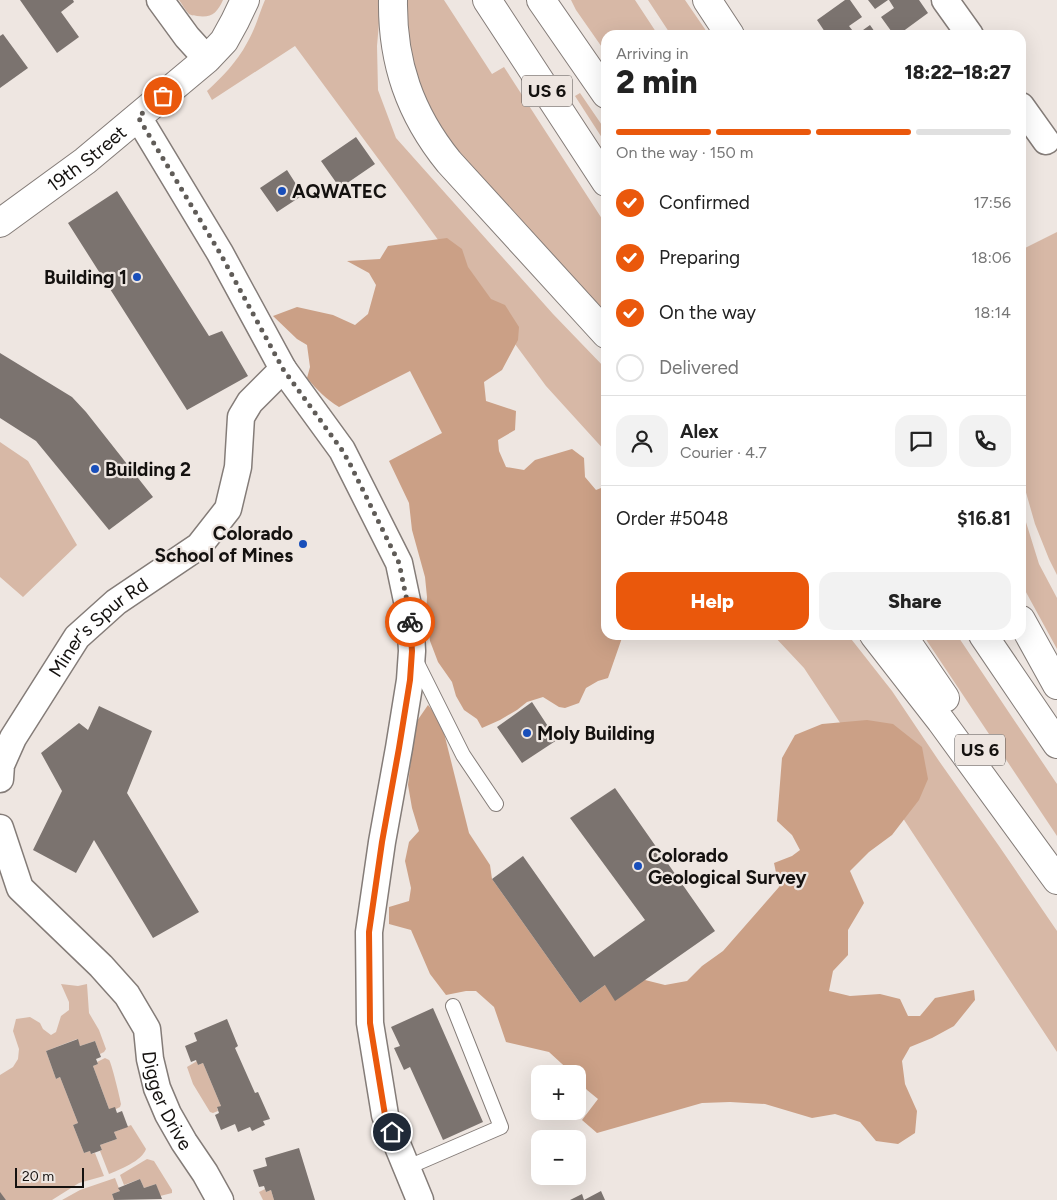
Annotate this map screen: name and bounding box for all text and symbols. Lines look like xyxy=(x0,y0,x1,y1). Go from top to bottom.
text: Arriving in xyxy=(616,44,688,63)
text: 18:22–18:27 xyxy=(905,61,1011,84)
text: 2 min xyxy=(616,63,698,101)
pin xyxy=(142,75,184,117)
road number: US 6 xyxy=(522,76,572,106)
icon: bag xyxy=(149,82,177,110)
street label: 19th Street xyxy=(43,121,131,197)
text: On the way · 150 m xyxy=(616,143,753,162)
place label: AQWATEC xyxy=(292,180,387,203)
marker: AQWATEC xyxy=(276,185,288,197)
icon: check xyxy=(616,189,644,217)
text: Confirmed xyxy=(659,191,750,214)
text: 17:56 xyxy=(973,193,1011,212)
icon: check xyxy=(616,244,644,272)
text: Preparing xyxy=(659,246,740,269)
text: 18:06 xyxy=(971,248,1011,267)
place label: Building 1 xyxy=(44,266,127,289)
marker: Building 1 xyxy=(131,271,143,283)
icon: check xyxy=(616,299,644,327)
text: On the way xyxy=(659,301,756,324)
text: 18:14 xyxy=(974,303,1011,322)
text: Delivered xyxy=(659,356,739,379)
button: person xyxy=(616,415,668,467)
button: chat xyxy=(895,415,947,467)
button: phone xyxy=(959,415,1011,467)
text: Alex xyxy=(680,420,719,443)
text: Courier · 4.7 xyxy=(680,443,767,462)
place label: Building 2 xyxy=(105,458,191,481)
marker: Building 2 xyxy=(89,463,101,475)
text: Order #5048 xyxy=(616,507,728,530)
text: $16.81 xyxy=(957,507,1011,530)
place label: Colorado School of Mines xyxy=(155,522,293,567)
marker: Colorado School of Mines xyxy=(297,538,309,550)
button: Help xyxy=(616,572,809,630)
button: Share xyxy=(819,572,1011,630)
street label: Miner's Spur Rd xyxy=(44,573,153,681)
courier xyxy=(385,597,435,647)
icon: bike xyxy=(396,608,424,636)
place label: Moly Building xyxy=(537,722,655,745)
marker: Moly Building xyxy=(521,727,533,739)
road number: US 6 xyxy=(955,734,1005,766)
place label: Colorado Geological Survey xyxy=(648,844,806,889)
marker: Colorado Geological Survey xyxy=(632,860,644,872)
street label: Digger Drive xyxy=(137,1050,197,1155)
map controls xyxy=(531,1065,586,1185)
button: + xyxy=(531,1065,586,1120)
pin xyxy=(371,1111,413,1153)
icon: home xyxy=(378,1118,406,1146)
button: − xyxy=(531,1130,586,1185)
scale bar xyxy=(15,1165,84,1188)
text: 20 m xyxy=(22,1168,54,1185)

